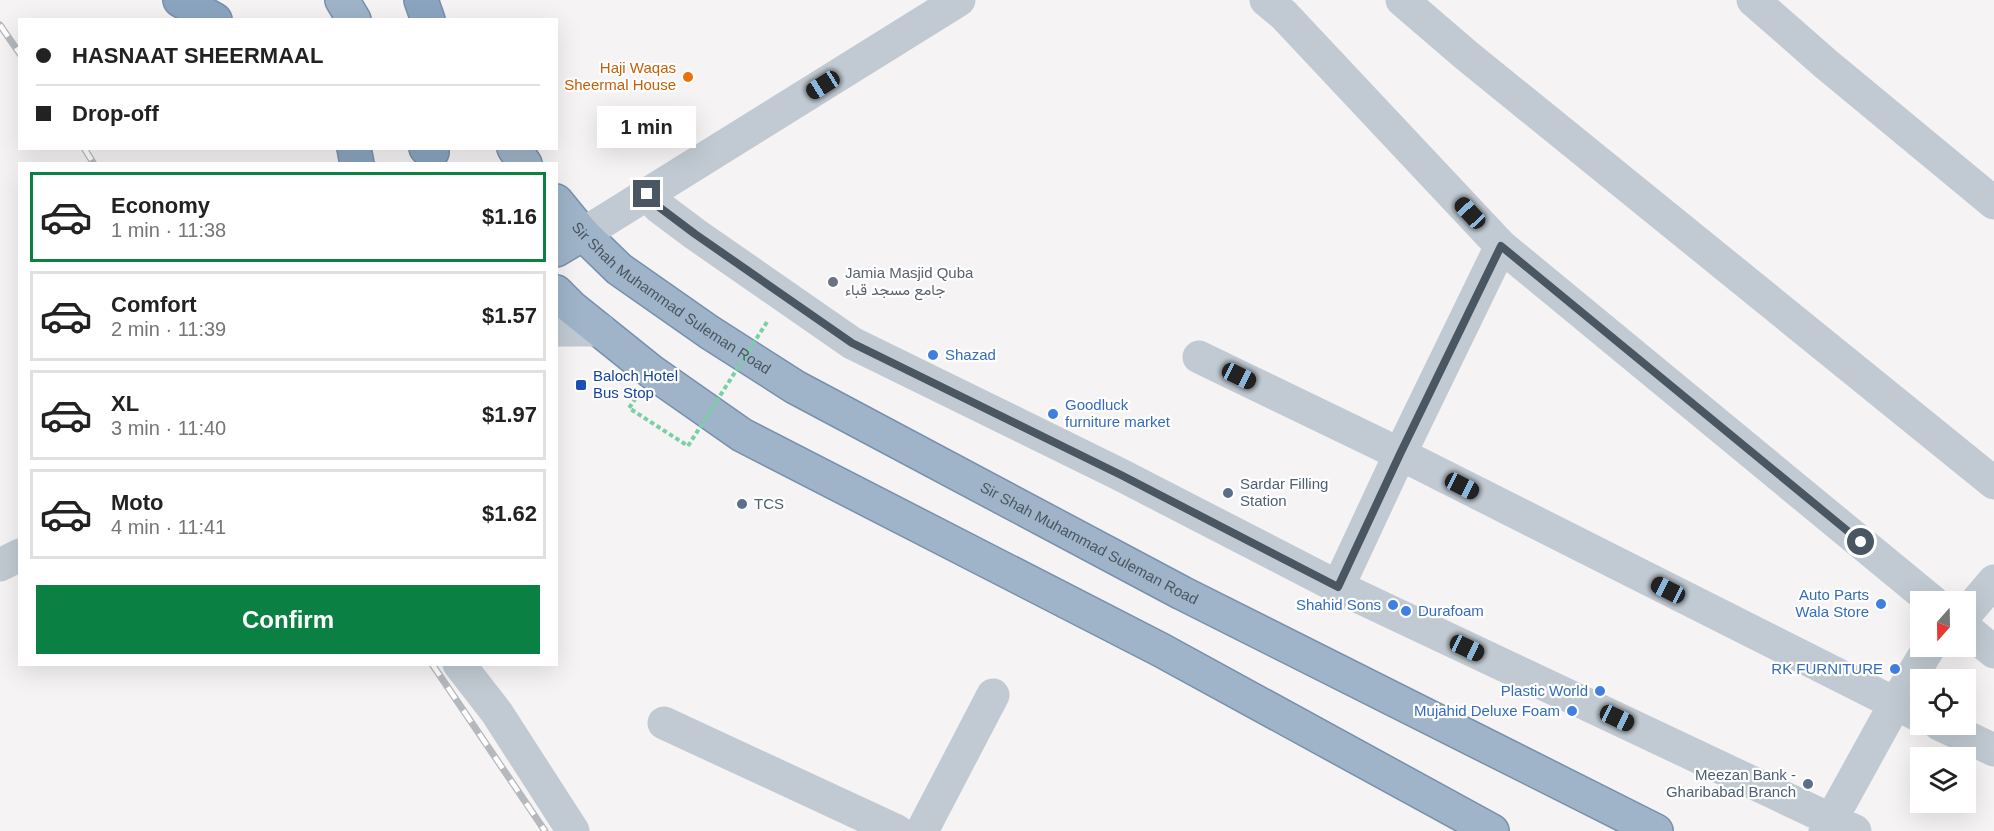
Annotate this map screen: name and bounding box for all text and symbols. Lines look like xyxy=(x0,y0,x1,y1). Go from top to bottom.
text: HASNAAT SHEERMAAL xyxy=(72,43,323,68)
place label: Haji Waqas Sheermal House xyxy=(564,59,676,93)
car xyxy=(803,68,843,102)
marker: Haji Waqas Sheermal House xyxy=(681,70,695,84)
text: Drop-off xyxy=(72,101,159,126)
callout: 1 min xyxy=(598,107,696,149)
text: 1 min xyxy=(620,116,673,138)
route end xyxy=(633,180,660,207)
icon: car xyxy=(39,190,93,244)
text: Economy xyxy=(111,193,210,218)
car xyxy=(1451,194,1489,232)
text: $1.16 xyxy=(482,204,537,229)
street label: Sir Shah Muhammad Suleman Road xyxy=(569,218,774,377)
text: 1 min · 11:38 xyxy=(111,219,226,241)
place label: Jamia Masjid Quba جامع مسجد قباء xyxy=(845,264,974,301)
marker: Jamia Masjid Quba جامع مسجد قباء xyxy=(826,275,840,289)
icon: car xyxy=(39,289,93,343)
text: Comfort xyxy=(111,292,197,317)
text: $1.57 xyxy=(482,303,537,328)
text: 2 min · 11:39 xyxy=(111,318,226,340)
place label: Shazad xyxy=(945,346,996,363)
marker: Shazad xyxy=(926,348,940,362)
car xyxy=(1219,360,1259,392)
place label: Baloch Hotel Bus Stop xyxy=(593,367,678,401)
marker: Baloch Hotel Bus Stop xyxy=(574,378,588,392)
icon: car xyxy=(39,388,93,442)
text: XL xyxy=(111,391,139,416)
place label: Goodluck furniture market xyxy=(1065,396,1171,430)
text: $1.97 xyxy=(482,402,537,427)
marker: Goodluck furniture market xyxy=(1046,407,1060,421)
text: 3 min · 11:40 xyxy=(111,417,226,439)
car xyxy=(1442,470,1482,502)
place label: Sardar Filling Station xyxy=(1240,475,1328,509)
street label: Sir Shah Muhammad Suleman Road xyxy=(977,478,1201,608)
marker: Sardar Filling Station xyxy=(1221,486,1235,500)
icon: car xyxy=(39,487,93,541)
text: Moto xyxy=(111,490,164,515)
place label: TCS xyxy=(754,495,784,512)
marker: TCS xyxy=(735,497,749,511)
text: $1.62 xyxy=(482,501,537,526)
text: 4 min · 11:41 xyxy=(111,516,226,538)
route start xyxy=(1847,528,1874,555)
car xyxy=(1648,574,1688,606)
button: Confirm xyxy=(36,585,540,654)
place label: Auto Parts Wala Store xyxy=(1795,586,1869,620)
north arrow xyxy=(1910,591,1976,657)
map controls xyxy=(1910,591,1976,813)
place label: Shahid Sons xyxy=(1296,596,1381,613)
marker: Auto Parts Wala Store xyxy=(1874,597,1888,611)
marker: Shahid Sons xyxy=(1386,598,1400,612)
place label: Durafoam xyxy=(1418,602,1484,619)
marker: Durafoam xyxy=(1399,604,1413,618)
car xyxy=(1447,632,1487,664)
place label: RK FURNITURE xyxy=(1771,660,1883,677)
marker: RK FURNITURE xyxy=(1888,662,1902,676)
button: locate xyxy=(1910,669,1976,735)
place label: Plastic World xyxy=(1501,682,1588,699)
marker: Plastic World xyxy=(1593,684,1607,698)
place label: Mujahid Deluxe Foam xyxy=(1414,702,1560,719)
car xyxy=(1597,702,1637,734)
marker: Mujahid Deluxe Foam xyxy=(1565,704,1579,718)
button: layers xyxy=(1910,747,1976,813)
place label: Meezan Bank - Gharibabad Branch xyxy=(1666,766,1796,800)
marker: Meezan Bank - Gharibabad Branch xyxy=(1801,777,1815,791)

